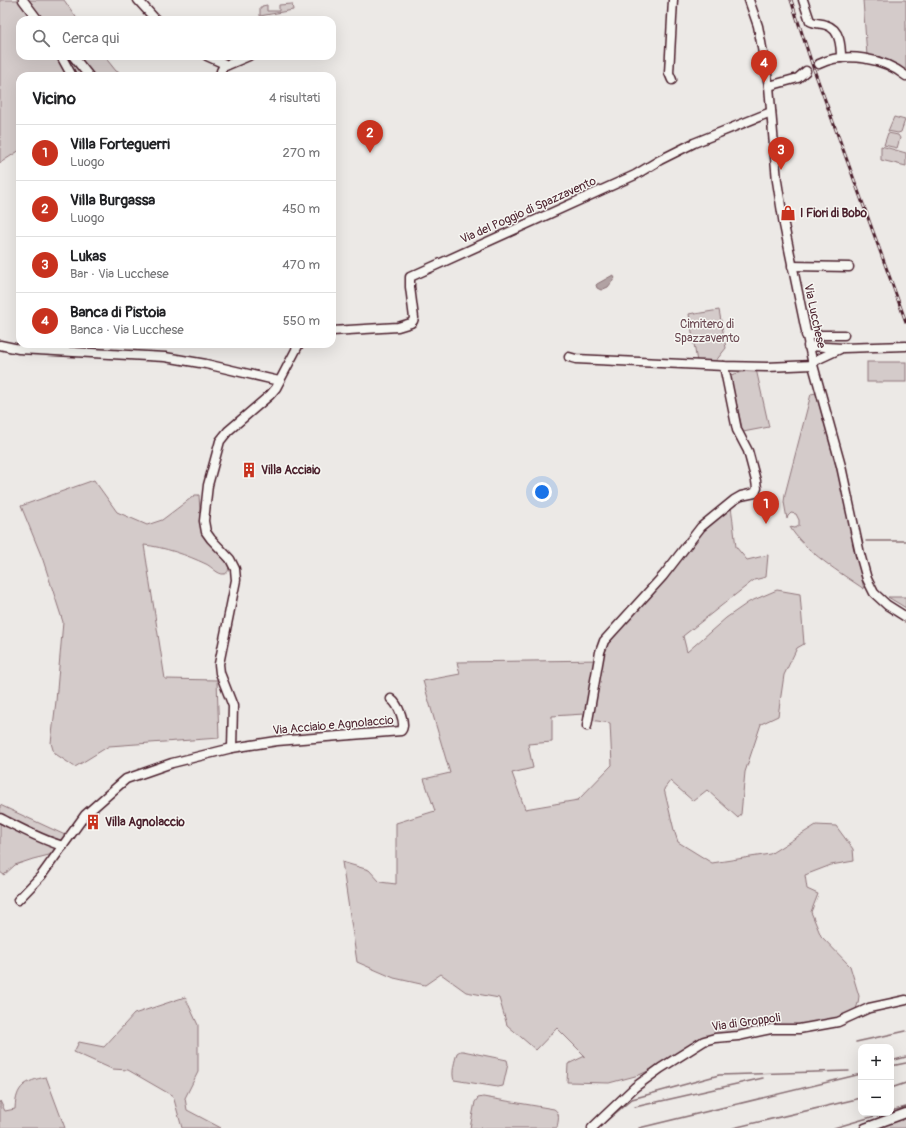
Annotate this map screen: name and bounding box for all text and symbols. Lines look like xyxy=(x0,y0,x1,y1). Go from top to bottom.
search box xyxy=(16,16,336,60)
icon: search xyxy=(30,27,52,49)
text: Cerca qui xyxy=(62,29,119,48)
pin: 4 xyxy=(751,50,777,83)
text: Vicino xyxy=(32,88,76,109)
text: 4 risultati xyxy=(269,90,320,106)
pin: 2 xyxy=(357,120,383,153)
text: Villa Forteguerri xyxy=(70,135,170,154)
pin: 3 xyxy=(768,137,794,170)
text: 1 xyxy=(42,145,48,161)
text: 270 m xyxy=(283,145,320,161)
text: Luogo xyxy=(70,154,104,170)
street label: Via del Poggio di Spazzavento xyxy=(458,173,599,247)
text: Villa Burgassa xyxy=(70,191,155,210)
text: 2 xyxy=(41,201,49,217)
text: 450 m xyxy=(282,201,320,217)
shop icon: I Fiori di Bobo xyxy=(779,204,797,222)
place label: I Fiori di Bobo xyxy=(800,206,868,221)
text: Luogo xyxy=(70,210,104,226)
text: Lukas xyxy=(70,247,106,266)
text: 3 xyxy=(41,257,49,273)
text: 470 m xyxy=(282,257,320,273)
text: Bar · Via Lucchese xyxy=(70,266,169,282)
street label: Via Lucchese xyxy=(800,283,829,350)
text: Banca di Pistoia xyxy=(70,303,166,322)
text: 4 xyxy=(41,313,49,329)
text: 550 m xyxy=(283,313,320,329)
park label: Cimitero di Spazzavento xyxy=(674,317,740,346)
text: Banca · Via Lucchese xyxy=(70,322,184,338)
building icon: Villa Acciaio xyxy=(240,461,258,479)
place label: Villa Acciaio xyxy=(261,463,321,478)
your location xyxy=(532,482,552,502)
pin: 1 xyxy=(753,491,779,524)
street label: Via Acciaio e Agnolaccio xyxy=(272,713,395,738)
building icon: Villa Agnolaccio xyxy=(84,813,102,831)
place label: Villa Agnolaccio xyxy=(105,815,185,830)
street label: Via di Groppoli xyxy=(711,1010,782,1035)
map controls xyxy=(858,1044,894,1116)
button: + xyxy=(858,1044,894,1080)
button: − xyxy=(858,1080,894,1116)

